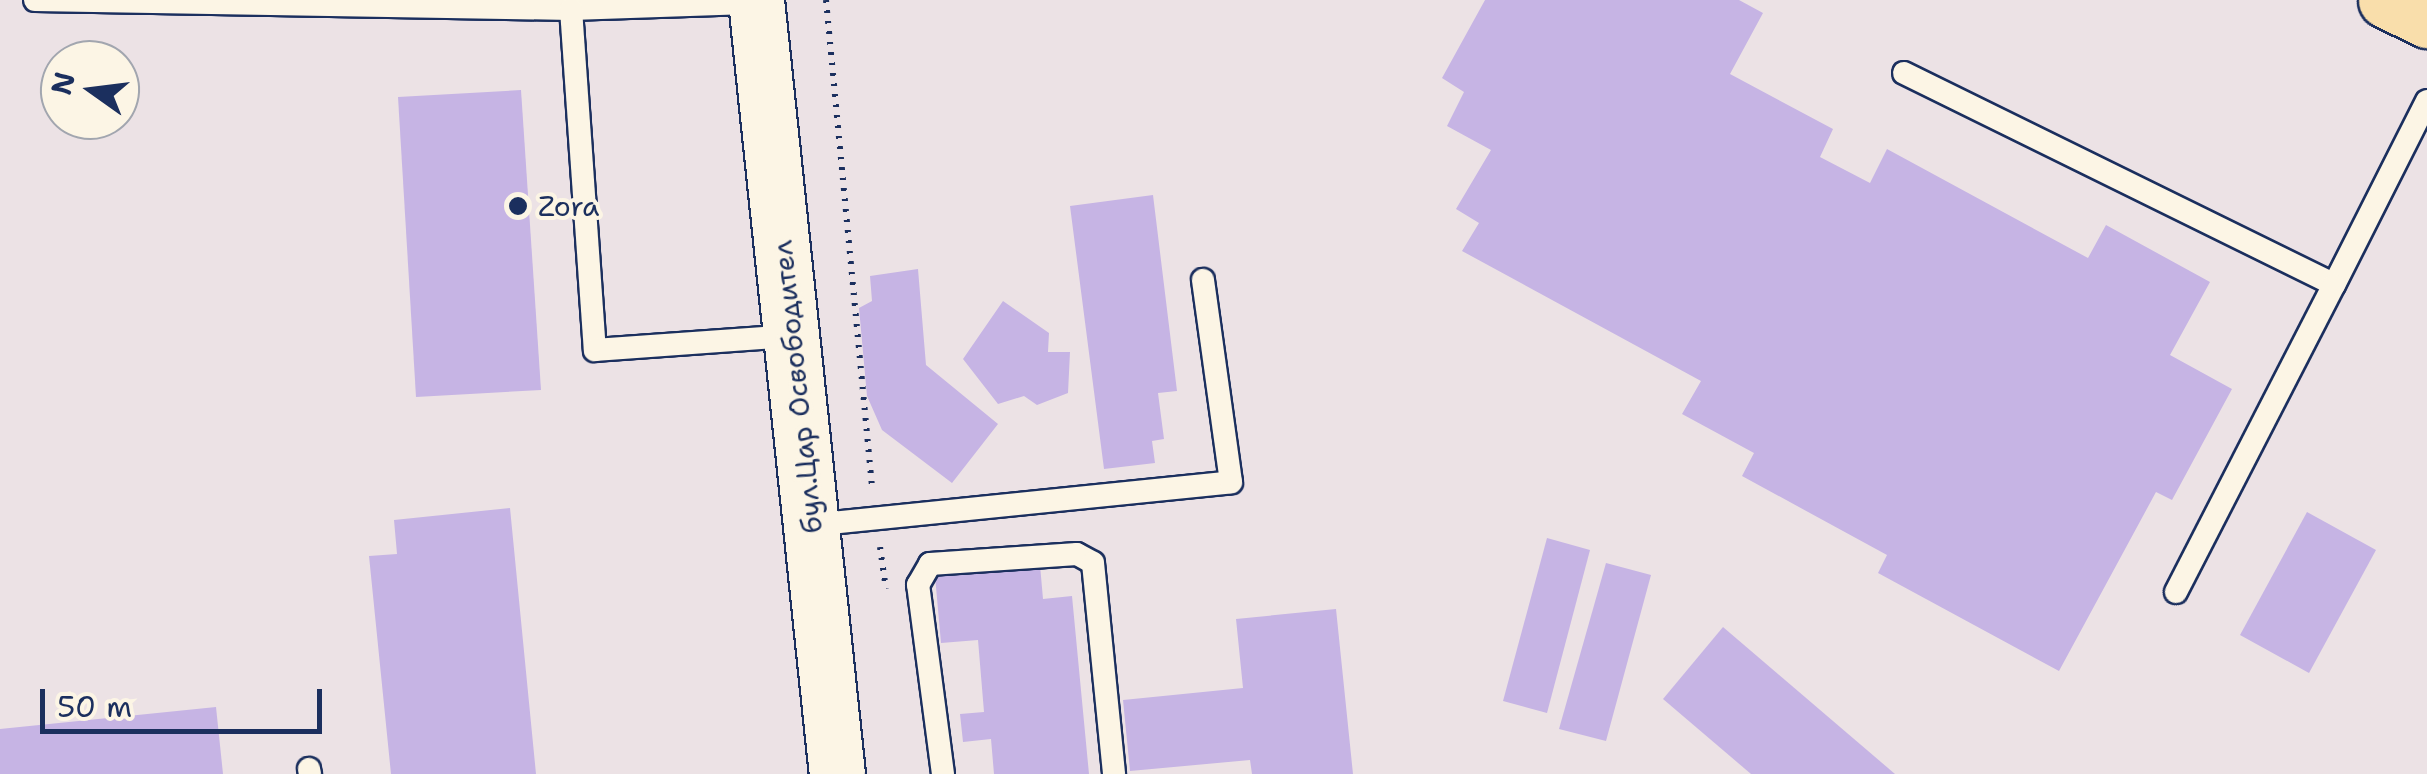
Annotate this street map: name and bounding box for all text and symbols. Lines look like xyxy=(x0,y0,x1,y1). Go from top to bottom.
north arrow xyxy=(40,40,140,140)
text: N xyxy=(42,68,84,99)
place label: Zora xyxy=(538,189,599,223)
marker: Zora xyxy=(507,195,529,217)
street label: бул.Цар Освободител xyxy=(765,239,829,535)
scale bar xyxy=(45,669,328,731)
text: 50 m xyxy=(57,686,132,727)

